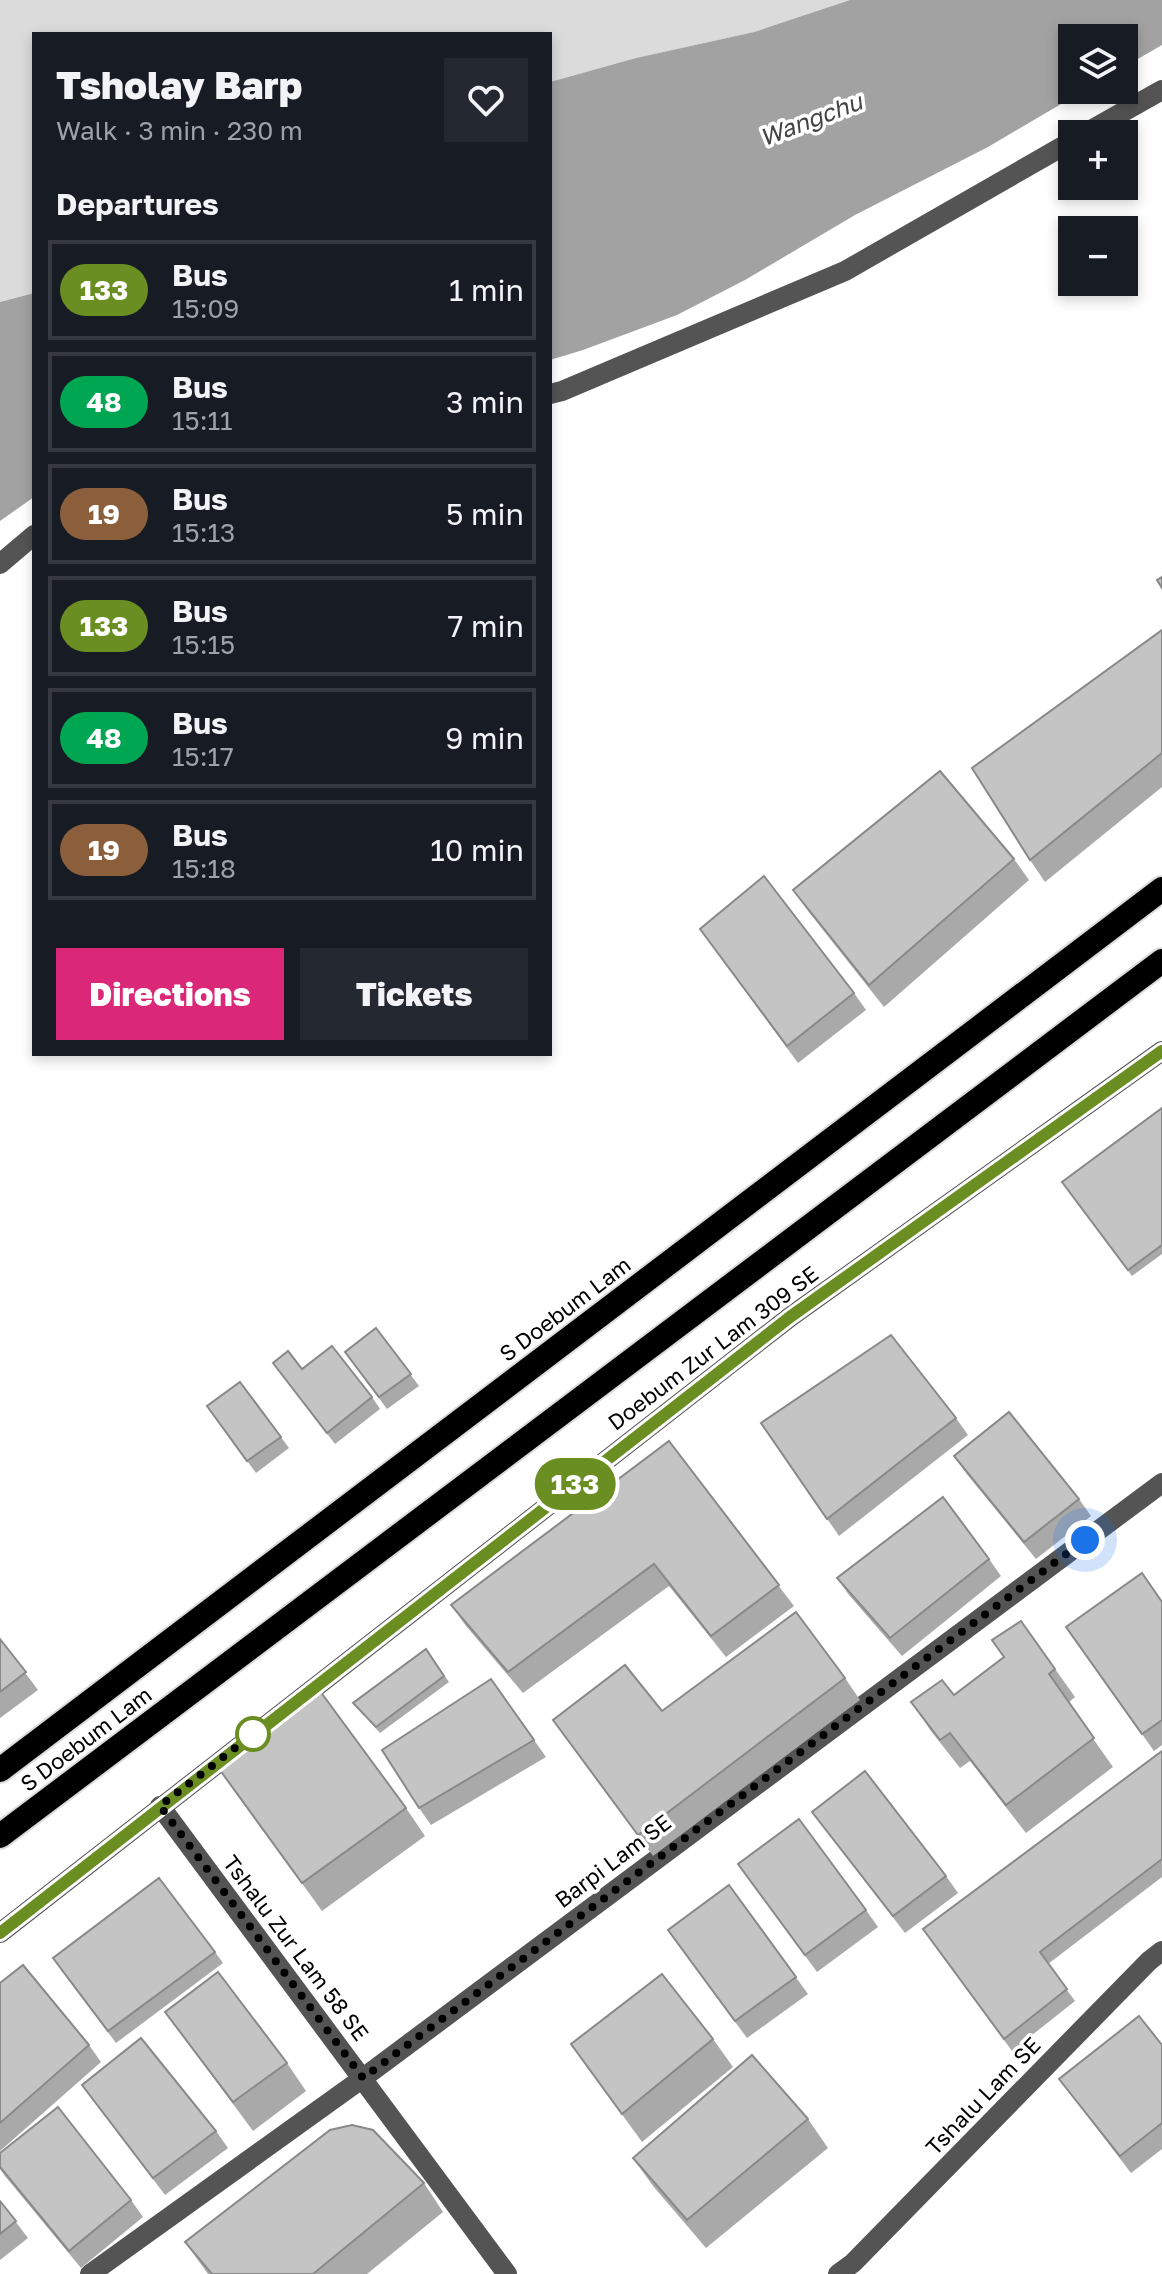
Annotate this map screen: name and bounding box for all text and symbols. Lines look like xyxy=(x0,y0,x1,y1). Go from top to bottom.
map controls xyxy=(1058,24,1138,296)
button: layers xyxy=(1058,24,1138,104)
button: heart xyxy=(444,58,528,142)
text: Tsholay Barp xyxy=(56,62,302,107)
water label: Wangchu xyxy=(755,85,868,152)
text: Walk · 3 min · 230 m xyxy=(56,115,303,146)
button: + xyxy=(1058,120,1138,200)
text: Departures xyxy=(56,186,219,222)
button: − xyxy=(1058,216,1138,296)
text: Bus xyxy=(172,257,228,293)
text: 1 min xyxy=(449,272,524,308)
text: 133 xyxy=(80,273,128,306)
text: 15:09 xyxy=(172,293,239,324)
text: Bus xyxy=(172,369,228,405)
text: 3 min xyxy=(446,384,524,420)
text: 48 xyxy=(86,385,122,418)
text: 15:11 xyxy=(172,405,233,436)
text: Bus xyxy=(172,481,228,517)
text: 5 min xyxy=(446,496,524,532)
text: 19 xyxy=(88,497,120,530)
text: 15:13 xyxy=(172,517,235,548)
text: Bus xyxy=(172,593,228,629)
text: 7 min xyxy=(448,608,524,644)
text: 133 xyxy=(80,609,128,642)
text: 15:15 xyxy=(172,629,235,660)
text: Bus xyxy=(172,705,228,741)
text: 9 min xyxy=(445,720,524,756)
text: 48 xyxy=(86,721,122,754)
text: 15:17 xyxy=(172,741,234,772)
text: Bus xyxy=(172,817,228,853)
text: 10 min xyxy=(430,832,524,868)
text: 19 xyxy=(88,833,120,866)
text: 15:18 xyxy=(172,853,236,884)
button: Directions xyxy=(56,948,284,1040)
button: Tickets xyxy=(300,948,528,1040)
street label: S Doebum Lam xyxy=(494,1250,636,1367)
street label: Doebum Zur Lam 309 SE xyxy=(602,1260,823,1436)
line badge: 133 xyxy=(529,1458,621,1510)
text: 133 xyxy=(551,1467,599,1500)
your location xyxy=(1065,1520,1105,1560)
street label: S Doebum Lam xyxy=(15,1680,157,1797)
unlabelled marker xyxy=(236,1717,270,1751)
street label: Barpi Lam SE xyxy=(549,1808,676,1913)
street label: Tshalu Zur Lam 58 SE xyxy=(218,1850,375,2046)
street label: Tshalu Lam SE xyxy=(920,2031,1046,2160)

